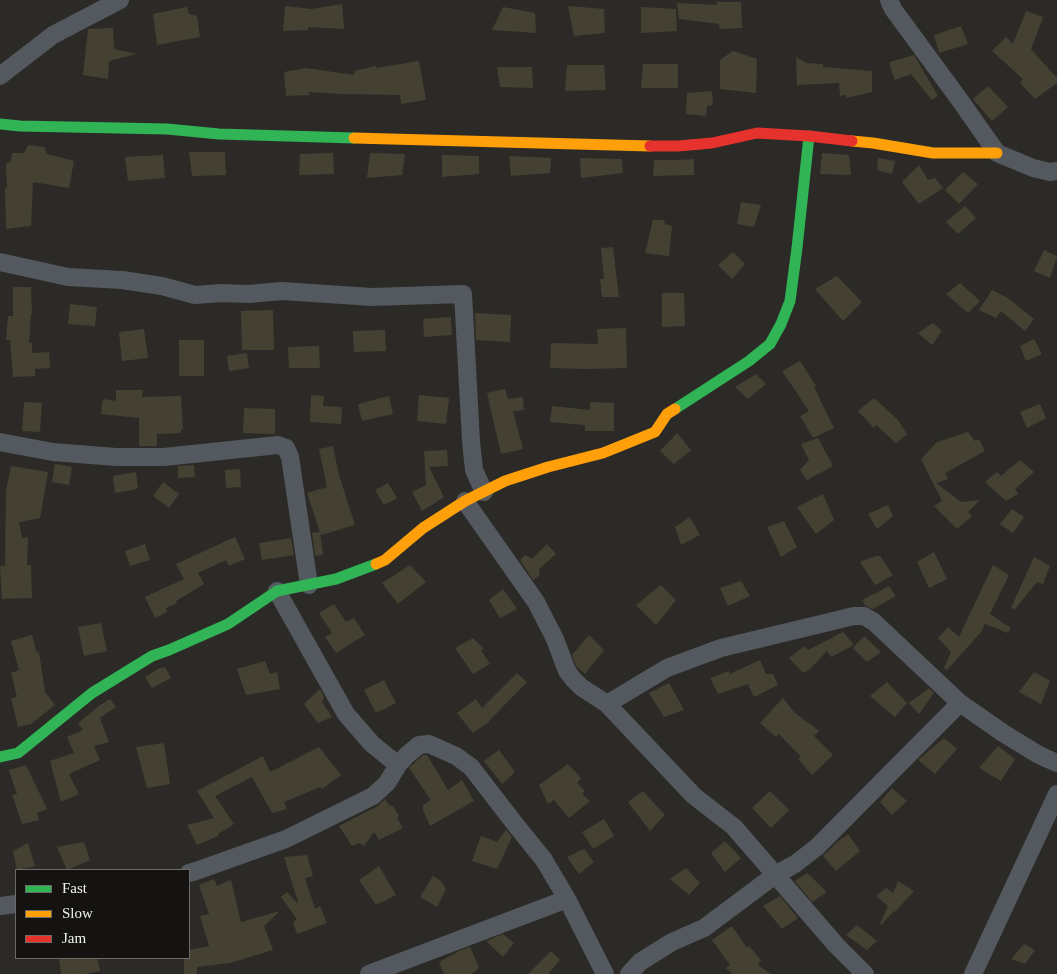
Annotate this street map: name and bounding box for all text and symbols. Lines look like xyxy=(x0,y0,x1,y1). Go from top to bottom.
legend xyxy=(15,869,190,959)
text: Fast xyxy=(62,880,87,896)
text: Slow xyxy=(62,905,93,921)
text: Jam xyxy=(62,930,86,946)

